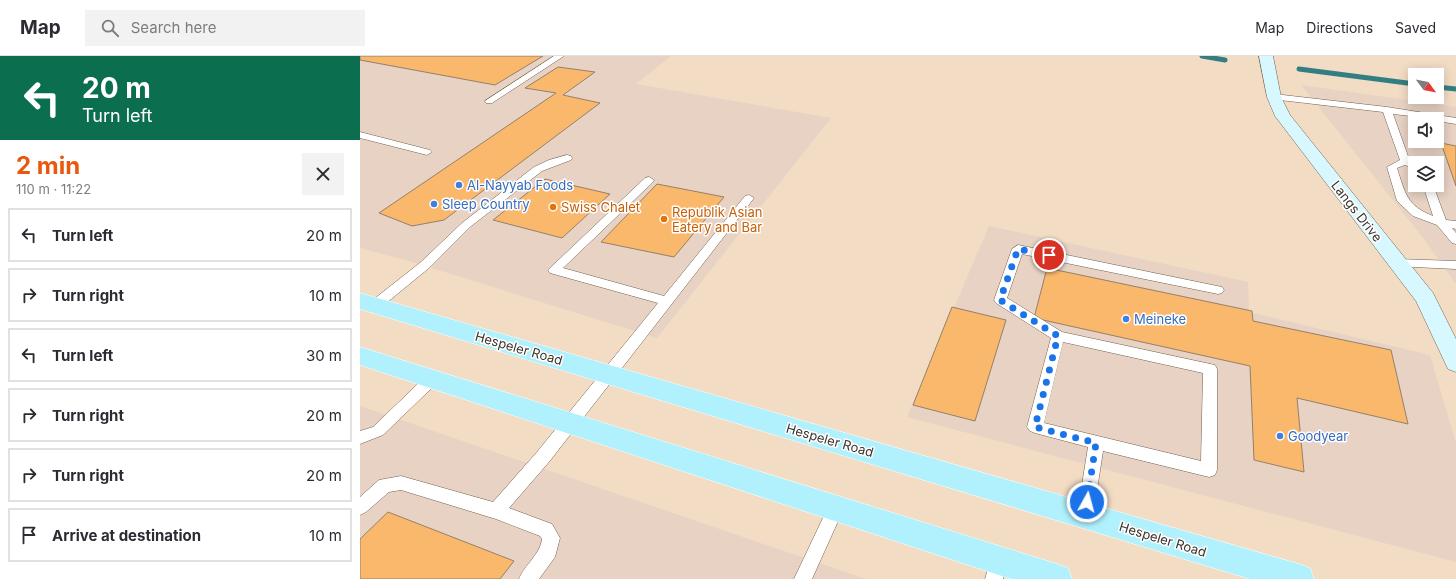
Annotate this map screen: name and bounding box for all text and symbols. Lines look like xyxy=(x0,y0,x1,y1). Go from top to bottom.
search box xyxy=(85,10,365,46)
text: Map xyxy=(20,16,61,39)
icon: search xyxy=(99,17,121,39)
text: Search here xyxy=(131,18,216,37)
text: Map xyxy=(1255,19,1284,36)
text: Directions xyxy=(1306,19,1373,36)
text: Saved xyxy=(1395,19,1436,36)
north arrow xyxy=(1408,68,1444,104)
map controls xyxy=(1408,68,1444,192)
text: 20 m xyxy=(82,71,151,105)
icon: left xyxy=(16,72,68,124)
text: Turn left xyxy=(82,105,152,126)
button: sound xyxy=(1408,112,1444,148)
text: 2 min xyxy=(16,151,80,180)
button: close xyxy=(302,153,344,195)
button: layers xyxy=(1408,156,1444,192)
place label: Al-Nayyab Foods xyxy=(467,177,573,193)
street label: Langs Drive xyxy=(1328,177,1386,245)
marker: Al-Nayyab Foods xyxy=(454,180,464,190)
text: 110 m · 11:22 xyxy=(16,181,91,197)
place label: Sleep Country xyxy=(442,196,530,212)
marker: Sleep Country xyxy=(429,199,439,209)
place label: Swiss Chalet xyxy=(561,199,640,215)
marker: Swiss Chalet xyxy=(548,202,558,212)
place label: Republik Asian Eatery and Bar xyxy=(672,204,762,235)
marker: Republik Asian Eatery and Bar xyxy=(659,214,669,224)
icon: left xyxy=(18,224,40,246)
text: Turn left xyxy=(52,226,113,245)
text: 20 m xyxy=(306,226,342,245)
pin xyxy=(1032,238,1066,272)
icon: arrive xyxy=(1038,244,1060,266)
icon: right xyxy=(18,284,40,306)
text: Turn right xyxy=(52,286,124,305)
text: 10 m xyxy=(309,286,342,305)
place label: Meineke xyxy=(1134,311,1186,327)
marker: Meineke xyxy=(1121,314,1131,324)
street label: Hespeler Road xyxy=(473,328,565,368)
icon: left xyxy=(18,344,40,366)
text: Turn left xyxy=(52,346,113,365)
text: 30 m xyxy=(306,346,342,365)
icon: right xyxy=(18,404,40,426)
text: Turn right xyxy=(52,406,124,425)
text: 20 m xyxy=(306,406,342,425)
street label: Hespeler Road xyxy=(784,420,876,460)
place label: Goodyear xyxy=(1288,428,1348,444)
marker: Goodyear xyxy=(1275,431,1285,441)
icon: right xyxy=(18,464,40,486)
text: Turn right xyxy=(52,466,124,485)
text: 20 m xyxy=(306,466,342,485)
position arrow xyxy=(1066,481,1108,523)
street label: Hespeler Road xyxy=(1117,518,1209,560)
icon: arrive xyxy=(18,524,40,546)
text: Arrive at destination xyxy=(52,526,201,545)
text: 10 m xyxy=(309,526,342,545)

